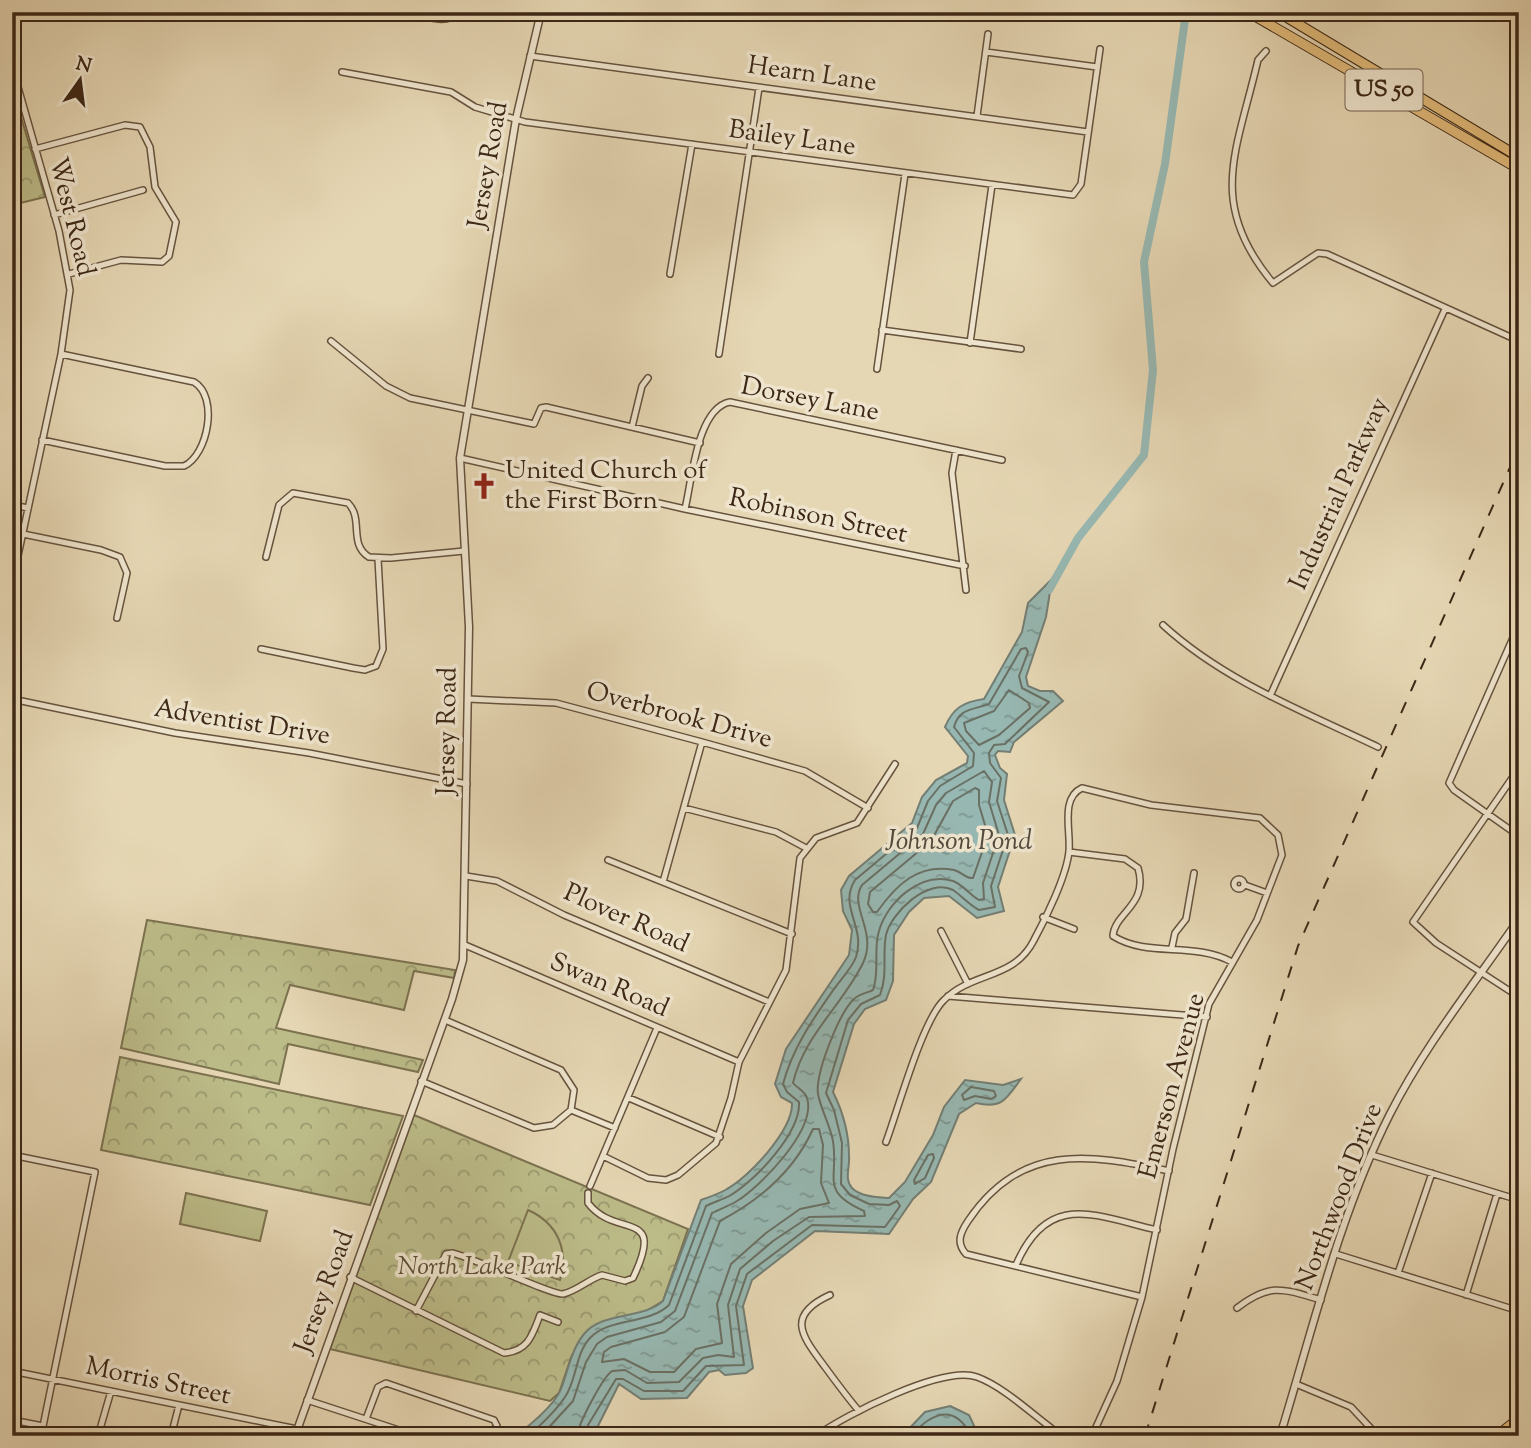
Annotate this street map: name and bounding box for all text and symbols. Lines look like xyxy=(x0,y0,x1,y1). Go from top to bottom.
north arrow xyxy=(46,46,116,116)
street label: Hearn Lane xyxy=(745,48,879,102)
text: N xyxy=(73,51,94,81)
road number: US 50 xyxy=(1346,70,1422,110)
street label: Jersey Road xyxy=(459,98,518,233)
street label: Bailey Lane xyxy=(726,112,858,166)
street label: West Road xyxy=(38,154,104,281)
street label: Dorsey Lane xyxy=(738,368,882,432)
street label: Industrial Parkway xyxy=(1281,392,1399,596)
place label: United Church of the First Born xyxy=(505,453,707,520)
church icon: United Church of the First Born xyxy=(469,471,499,501)
street label: Robinson Street xyxy=(725,480,911,554)
street label: Jersey Road xyxy=(428,666,468,797)
street label: Overbrook Drive xyxy=(582,673,776,759)
street label: Adventist Drive xyxy=(151,691,333,755)
water label: Johnson Pond xyxy=(885,822,1033,862)
street label: Plover Road xyxy=(557,875,695,963)
street label: Swan Road xyxy=(544,944,675,1028)
street label: Emerson Avenue xyxy=(1130,989,1216,1183)
street label: Northwood Drive xyxy=(1287,1098,1393,1296)
street label: Jersey Road xyxy=(285,1225,364,1360)
park label: North Lake Park xyxy=(398,1249,566,1286)
street label: Morris Street xyxy=(82,1349,234,1415)

